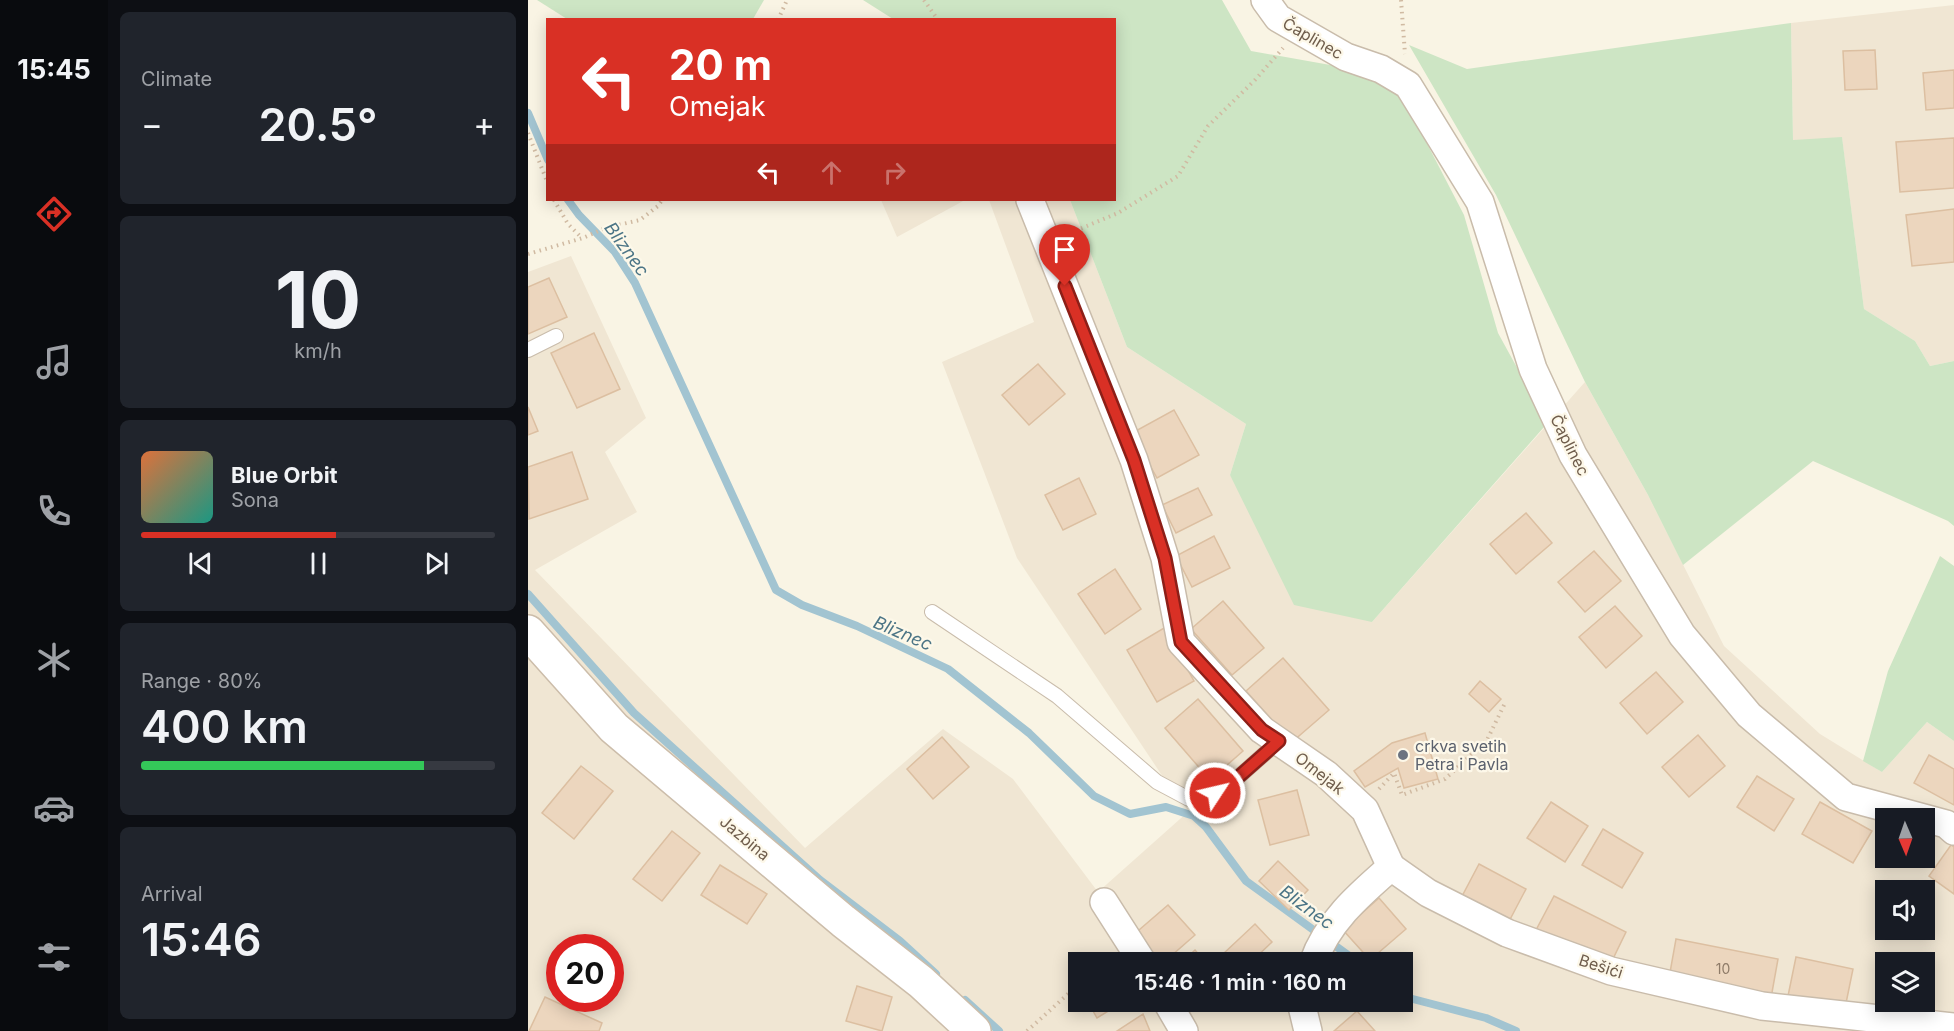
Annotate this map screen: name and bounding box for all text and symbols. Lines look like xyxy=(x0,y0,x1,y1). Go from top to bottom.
street label: Čaplinec xyxy=(1279,13,1347,63)
text: 20 m xyxy=(669,39,772,90)
icon: left xyxy=(570,42,648,120)
text: 15:45 xyxy=(17,53,91,86)
text: Climate xyxy=(141,67,212,91)
text: Omejak xyxy=(669,90,766,123)
text: 20.5° xyxy=(258,97,378,152)
text: − xyxy=(141,104,163,144)
text: + xyxy=(473,104,495,144)
icon: left xyxy=(752,156,785,189)
icon: ahead xyxy=(815,156,848,189)
icon: right xyxy=(878,156,911,189)
icon: directions xyxy=(33,193,75,235)
water label: Bliznec xyxy=(600,218,654,280)
pin xyxy=(1039,224,1090,286)
icon: arrive xyxy=(1048,233,1081,266)
text: 10 xyxy=(275,252,361,347)
text: km/h xyxy=(294,339,342,363)
icon: music xyxy=(33,341,75,383)
street label: Čaplinec xyxy=(1546,411,1594,479)
text: Blue Orbit xyxy=(231,462,338,488)
text: Sona xyxy=(231,488,279,512)
icon: phone xyxy=(33,490,75,532)
icon: previous xyxy=(184,547,217,580)
icon: pause xyxy=(302,547,335,580)
icon: next xyxy=(420,547,453,580)
water label: Bliznec xyxy=(870,611,936,655)
icon: climate xyxy=(33,639,75,681)
text: Range · 80% xyxy=(141,669,262,693)
text: 400 km xyxy=(141,699,308,754)
place label: crkva svetih Petra i Pavla xyxy=(1415,736,1508,774)
street label: Omejak xyxy=(1291,748,1349,799)
marker: crkva svetih Petra i Pavla xyxy=(1396,748,1410,762)
position arrow xyxy=(1183,761,1247,825)
icon: car xyxy=(33,787,75,829)
north arrow xyxy=(1875,808,1935,868)
map controls xyxy=(1875,808,1935,1012)
street label: Jazbina xyxy=(716,811,774,865)
water label: Bliznec xyxy=(1276,880,1338,934)
button: sound xyxy=(1875,880,1935,940)
text: Arrival xyxy=(141,882,203,906)
text: 15:46 xyxy=(141,912,261,967)
speed limit sign: 20 xyxy=(546,934,624,1012)
icon: filters xyxy=(33,936,75,978)
street label: Bešići xyxy=(1576,950,1626,982)
button: layers xyxy=(1875,952,1935,1012)
house number: 10 xyxy=(1716,960,1730,977)
text: 15:46 · 1 min · 160 m xyxy=(1134,969,1347,995)

